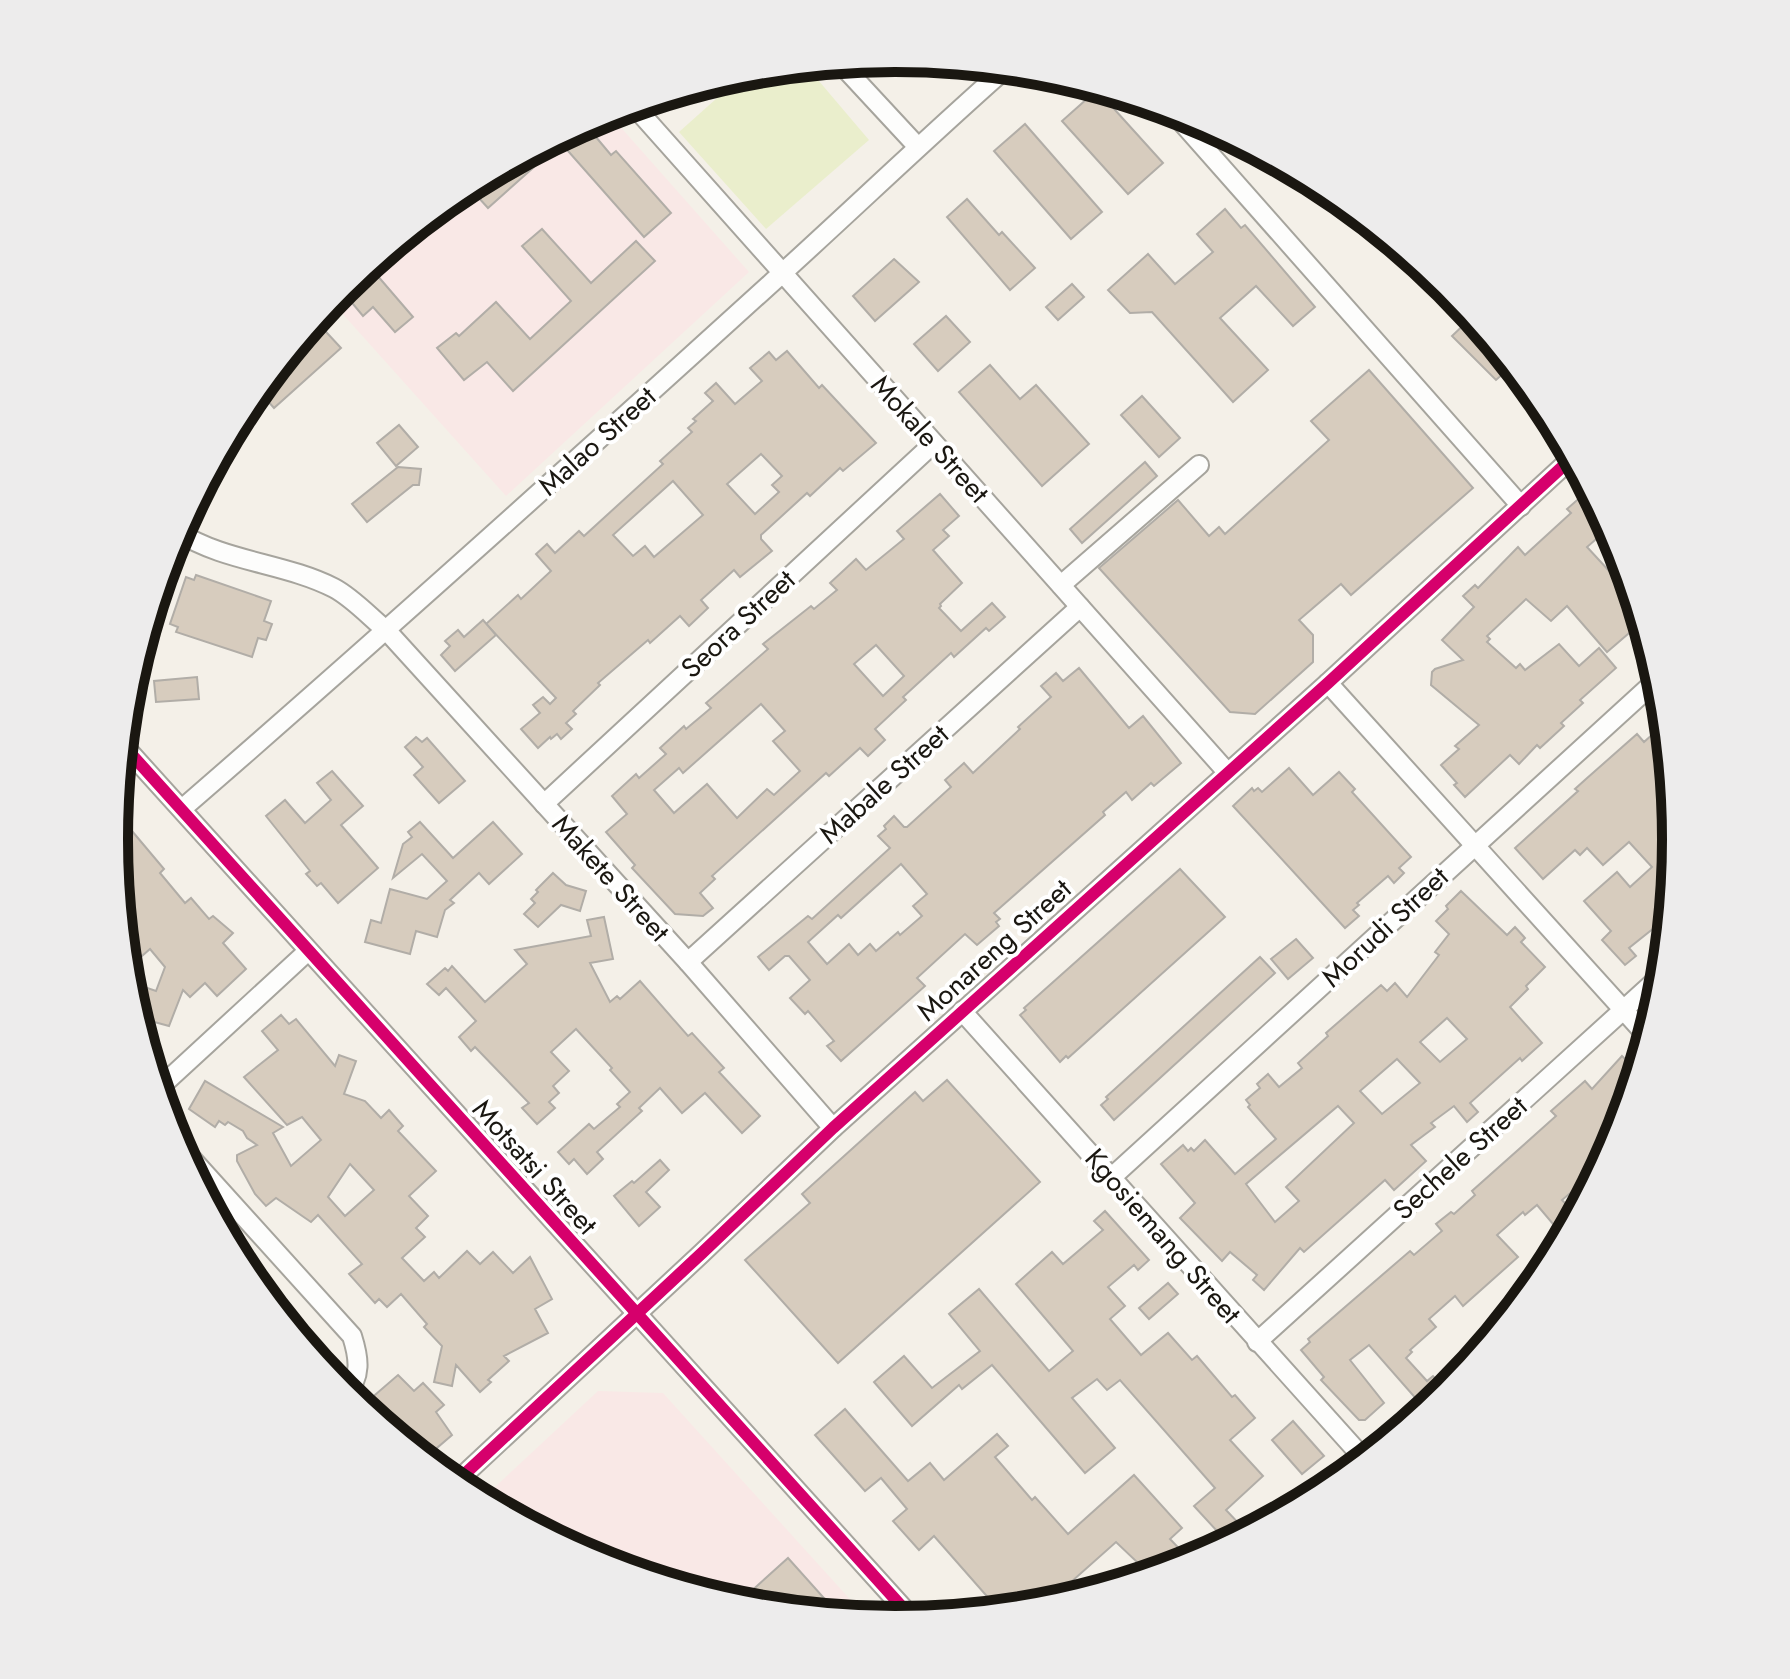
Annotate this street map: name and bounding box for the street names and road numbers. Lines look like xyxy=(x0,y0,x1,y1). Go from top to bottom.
street label: Mokale Street xyxy=(861,366,999,512)
street label: Malao Street xyxy=(529,377,665,505)
street label: Seora Street xyxy=(672,560,805,688)
street label: Mabale Street xyxy=(810,715,958,853)
street label: Makete Street xyxy=(543,805,680,951)
street label: Morudi Street xyxy=(1312,857,1458,997)
street label: Monareng Street xyxy=(908,869,1081,1031)
street label: Sechele Street xyxy=(1384,1086,1536,1230)
street label: Motsatsi Street xyxy=(463,1090,607,1244)
street label: Kgosiemang Street xyxy=(1075,1139,1251,1333)

